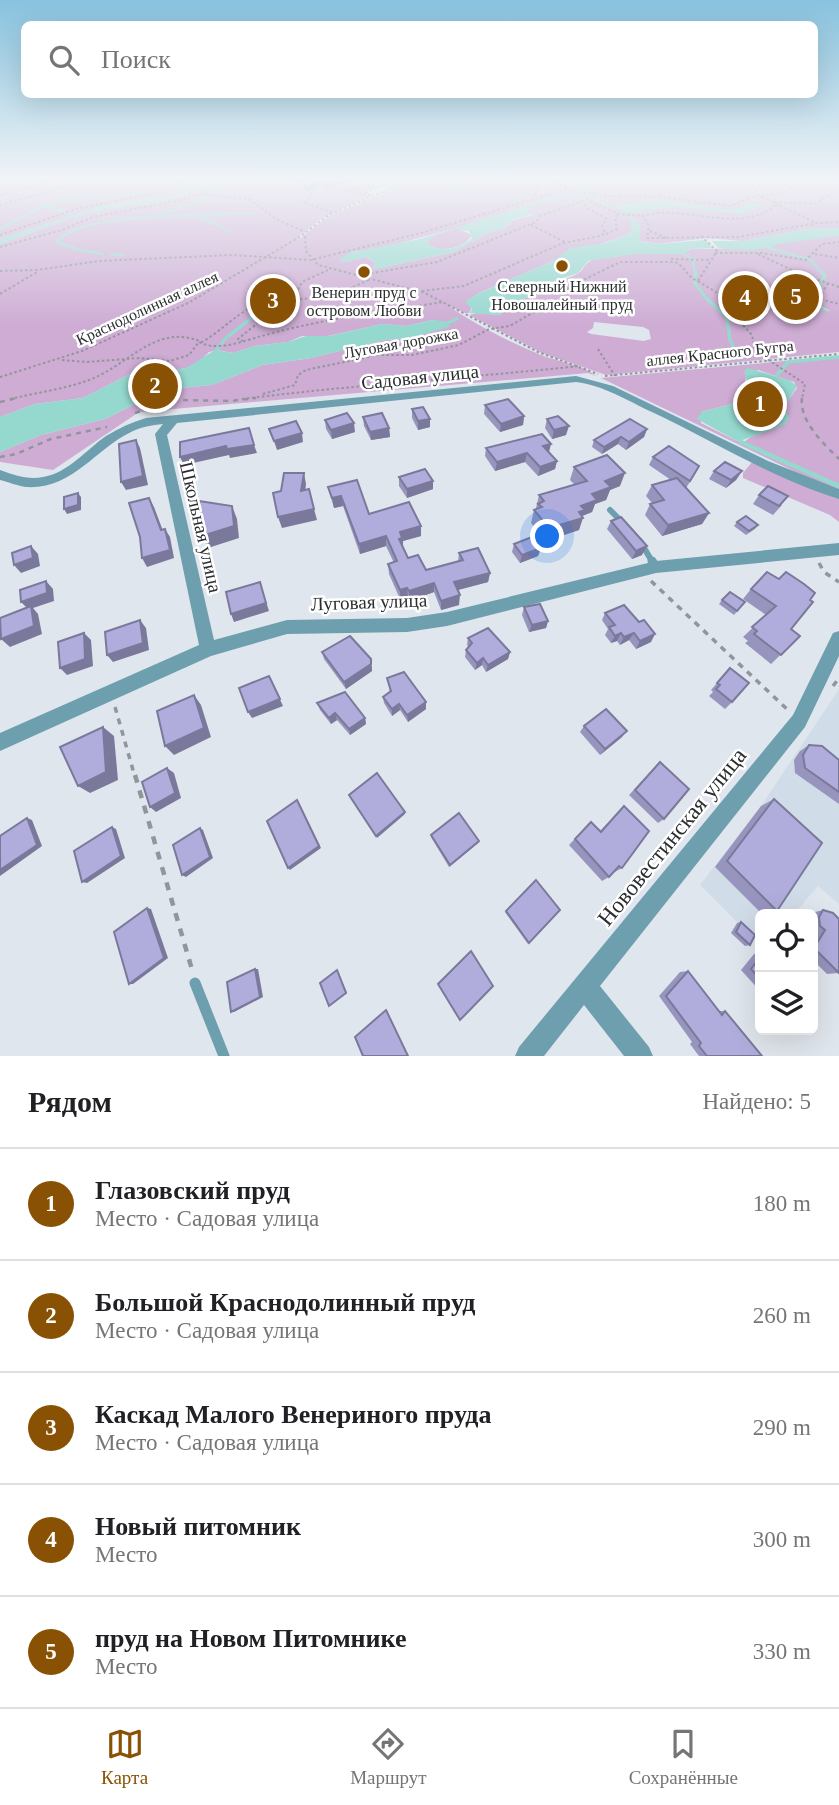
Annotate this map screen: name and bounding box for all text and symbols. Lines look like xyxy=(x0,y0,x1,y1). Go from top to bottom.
search box xyxy=(21,21,818,98)
icon: search xyxy=(45,41,83,79)
text: Поиск xyxy=(101,45,171,74)
marker: Северный Нижний Новошалейный пруд xyxy=(554,258,570,274)
marker: Венерин пруд с островом Любви xyxy=(356,264,372,280)
street label: Краснодолинная аллея xyxy=(73,267,222,349)
pin: 5 xyxy=(773,271,819,323)
pin: 4 xyxy=(722,272,768,324)
pin: 3 xyxy=(250,275,296,327)
place label: Северный Нижний Новошалейный пруд xyxy=(491,278,633,314)
place label: Венерин пруд с островом Любви xyxy=(306,284,422,320)
street label: Луговая дорожка xyxy=(342,325,460,362)
street label: аллея Красного Бугра xyxy=(646,337,794,370)
pin: 2 xyxy=(132,360,178,412)
street label: Садовая улица xyxy=(360,360,480,394)
pin: 1 xyxy=(737,378,783,430)
street label: Школьная улица xyxy=(176,459,226,595)
your location xyxy=(530,519,564,553)
street label: Луговая улица xyxy=(311,589,428,615)
street label: Нововестинская улица xyxy=(593,743,751,931)
map controls xyxy=(755,909,818,1035)
button: locate xyxy=(755,909,818,972)
button: layers xyxy=(755,972,818,1035)
text: Рядом xyxy=(28,1085,112,1118)
text: Найдено: 5 xyxy=(703,1089,811,1114)
text: Глазовский пруд xyxy=(95,1176,290,1205)
text: 1 xyxy=(45,1191,57,1216)
text: 180 m xyxy=(753,1191,811,1216)
text: Место · Садовая улица xyxy=(95,1206,319,1231)
text: Большой Краснодолинный пруд xyxy=(95,1288,475,1317)
text: 2 xyxy=(45,1303,57,1328)
text: 260 m xyxy=(753,1303,811,1328)
text: Место · Садовая улица xyxy=(95,1318,319,1343)
text: Каскад Малого Венериного пруда xyxy=(95,1400,491,1429)
text: 3 xyxy=(45,1415,57,1440)
text: 290 m xyxy=(753,1415,811,1440)
text: Место · Садовая улица xyxy=(95,1430,319,1455)
text: Новый питомник xyxy=(95,1512,301,1541)
text: 4 xyxy=(45,1527,57,1552)
text: 300 m xyxy=(753,1527,811,1552)
text: Место xyxy=(95,1542,157,1567)
text: пруд на Новом Питомнике xyxy=(95,1624,406,1653)
text: 5 xyxy=(45,1639,57,1664)
text: 330 m xyxy=(753,1639,811,1664)
text: Место xyxy=(95,1654,157,1679)
tab: Карта xyxy=(101,1725,148,1789)
tab: Маршрут xyxy=(350,1725,427,1789)
tab: Сохранённые xyxy=(629,1725,738,1789)

